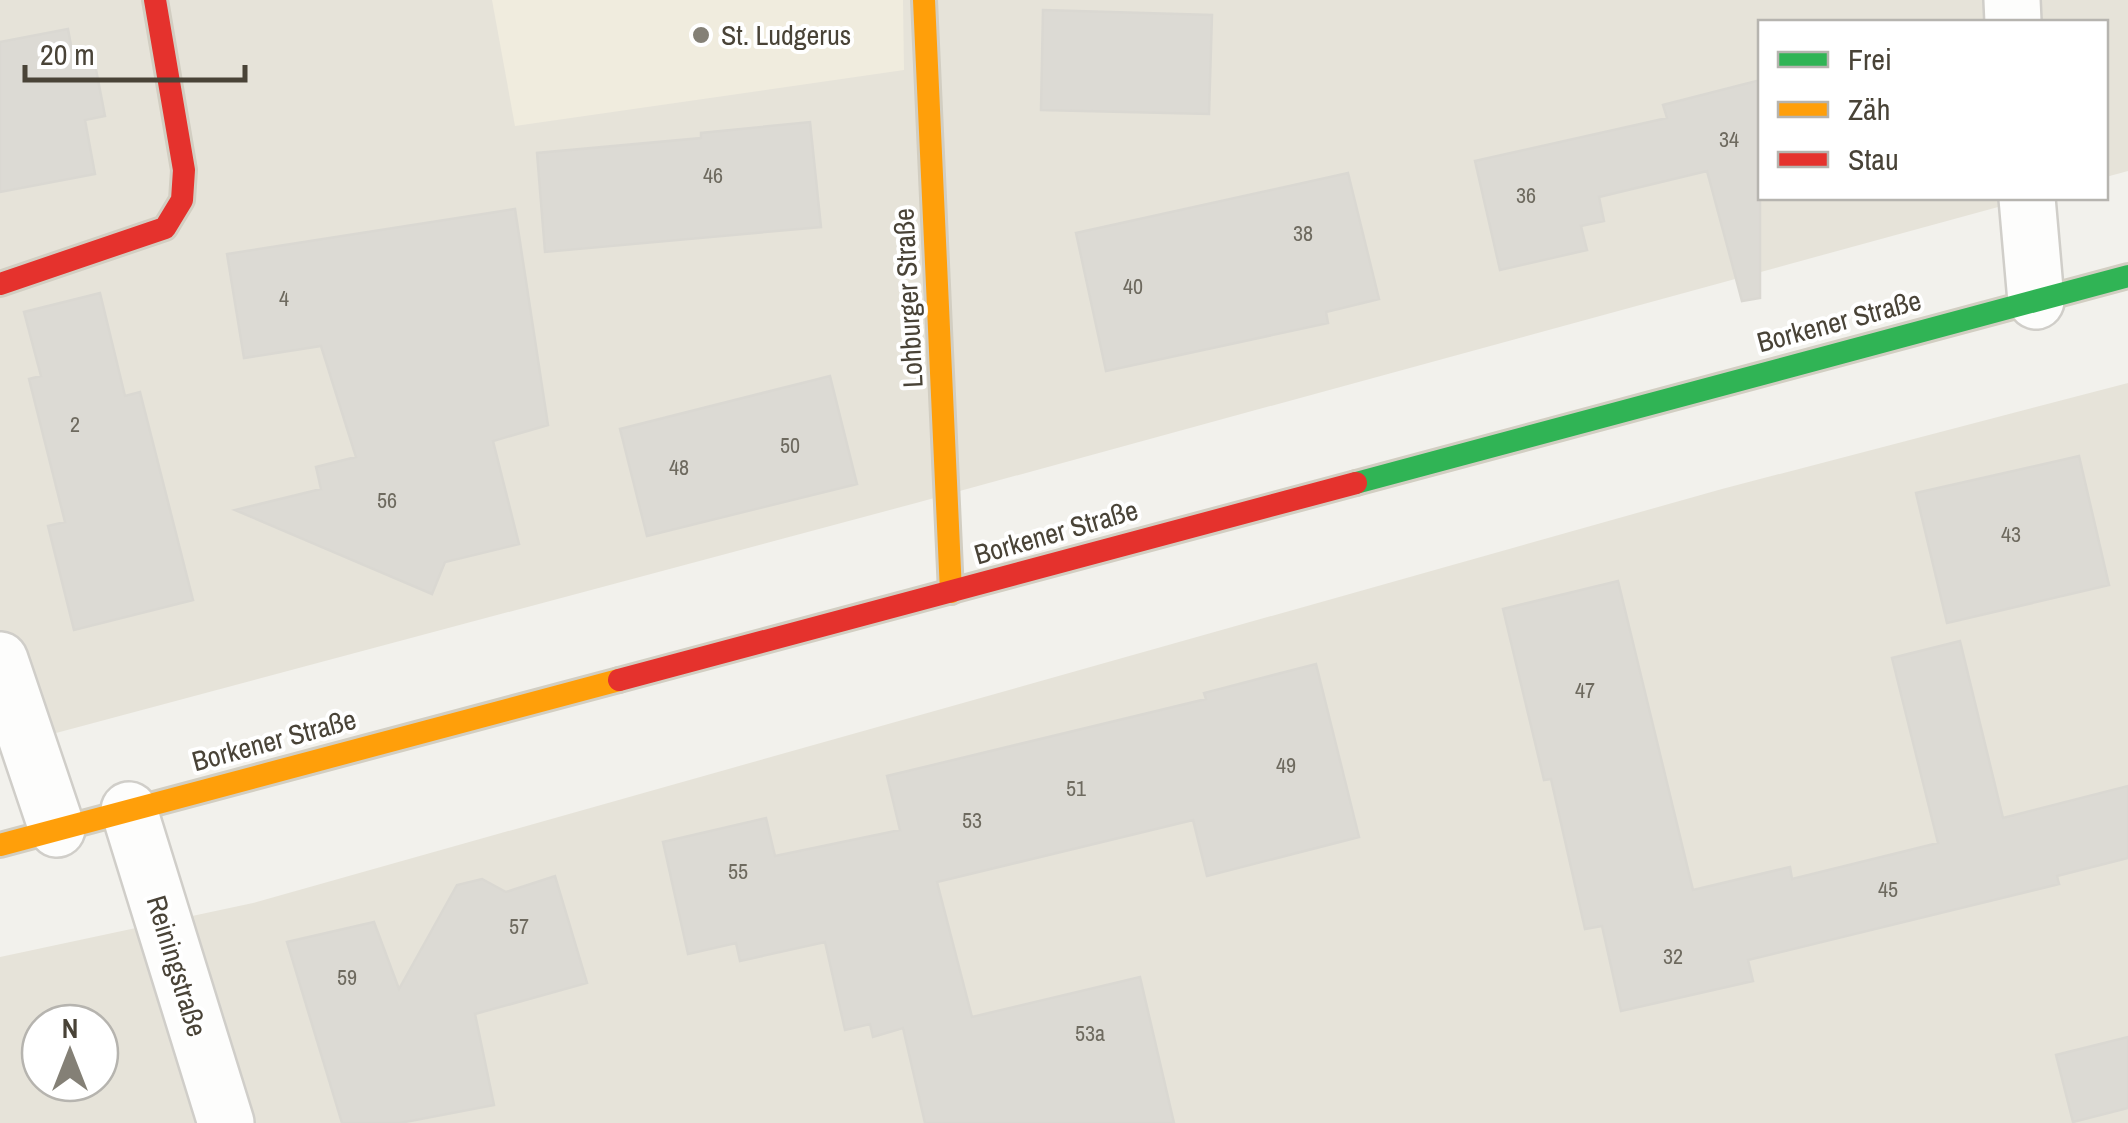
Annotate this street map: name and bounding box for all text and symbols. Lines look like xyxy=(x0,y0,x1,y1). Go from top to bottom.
place label: St. Ludgerus xyxy=(721,16,851,54)
scale bar xyxy=(25,20,245,82)
legend xyxy=(1758,20,2108,200)
marker: St. Ludgerus xyxy=(690,24,712,46)
text: 20 m xyxy=(40,34,95,74)
text: Frei xyxy=(1848,39,1892,79)
text: Zäh xyxy=(1848,89,1890,129)
house number: 34 xyxy=(1719,124,1739,154)
text: Stau xyxy=(1848,139,1899,179)
house number: 46 xyxy=(703,160,723,190)
house number: 36 xyxy=(1516,180,1536,210)
street label: Lohburger Straße xyxy=(884,207,932,389)
house number: 38 xyxy=(1293,218,1313,248)
house number: 40 xyxy=(1123,271,1143,301)
street label: Borkener Straße xyxy=(1753,281,1925,361)
house number: 4 xyxy=(279,283,289,313)
house number: 2 xyxy=(70,409,80,439)
house number: 50 xyxy=(780,430,800,460)
house number: 48 xyxy=(669,452,689,482)
house number: 56 xyxy=(377,485,397,515)
street label: Borkener Straße xyxy=(970,491,1142,573)
house number: 43 xyxy=(2001,519,2021,549)
house number: 47 xyxy=(1575,675,1595,705)
street label: Borkener Straße xyxy=(188,700,360,780)
house number: 49 xyxy=(1276,750,1296,780)
house number: 51 xyxy=(1066,773,1086,803)
house number: 53 xyxy=(962,805,982,835)
house number: 55 xyxy=(728,856,748,886)
house number: 45 xyxy=(1878,874,1898,904)
street label: Reiningstraße xyxy=(138,891,216,1041)
house number: 57 xyxy=(509,911,529,941)
house number: 32 xyxy=(1663,941,1683,971)
house number: 59 xyxy=(337,962,357,992)
north arrow xyxy=(20,1003,120,1103)
text: N xyxy=(62,1009,78,1047)
house number: 53a xyxy=(1075,1018,1105,1048)

